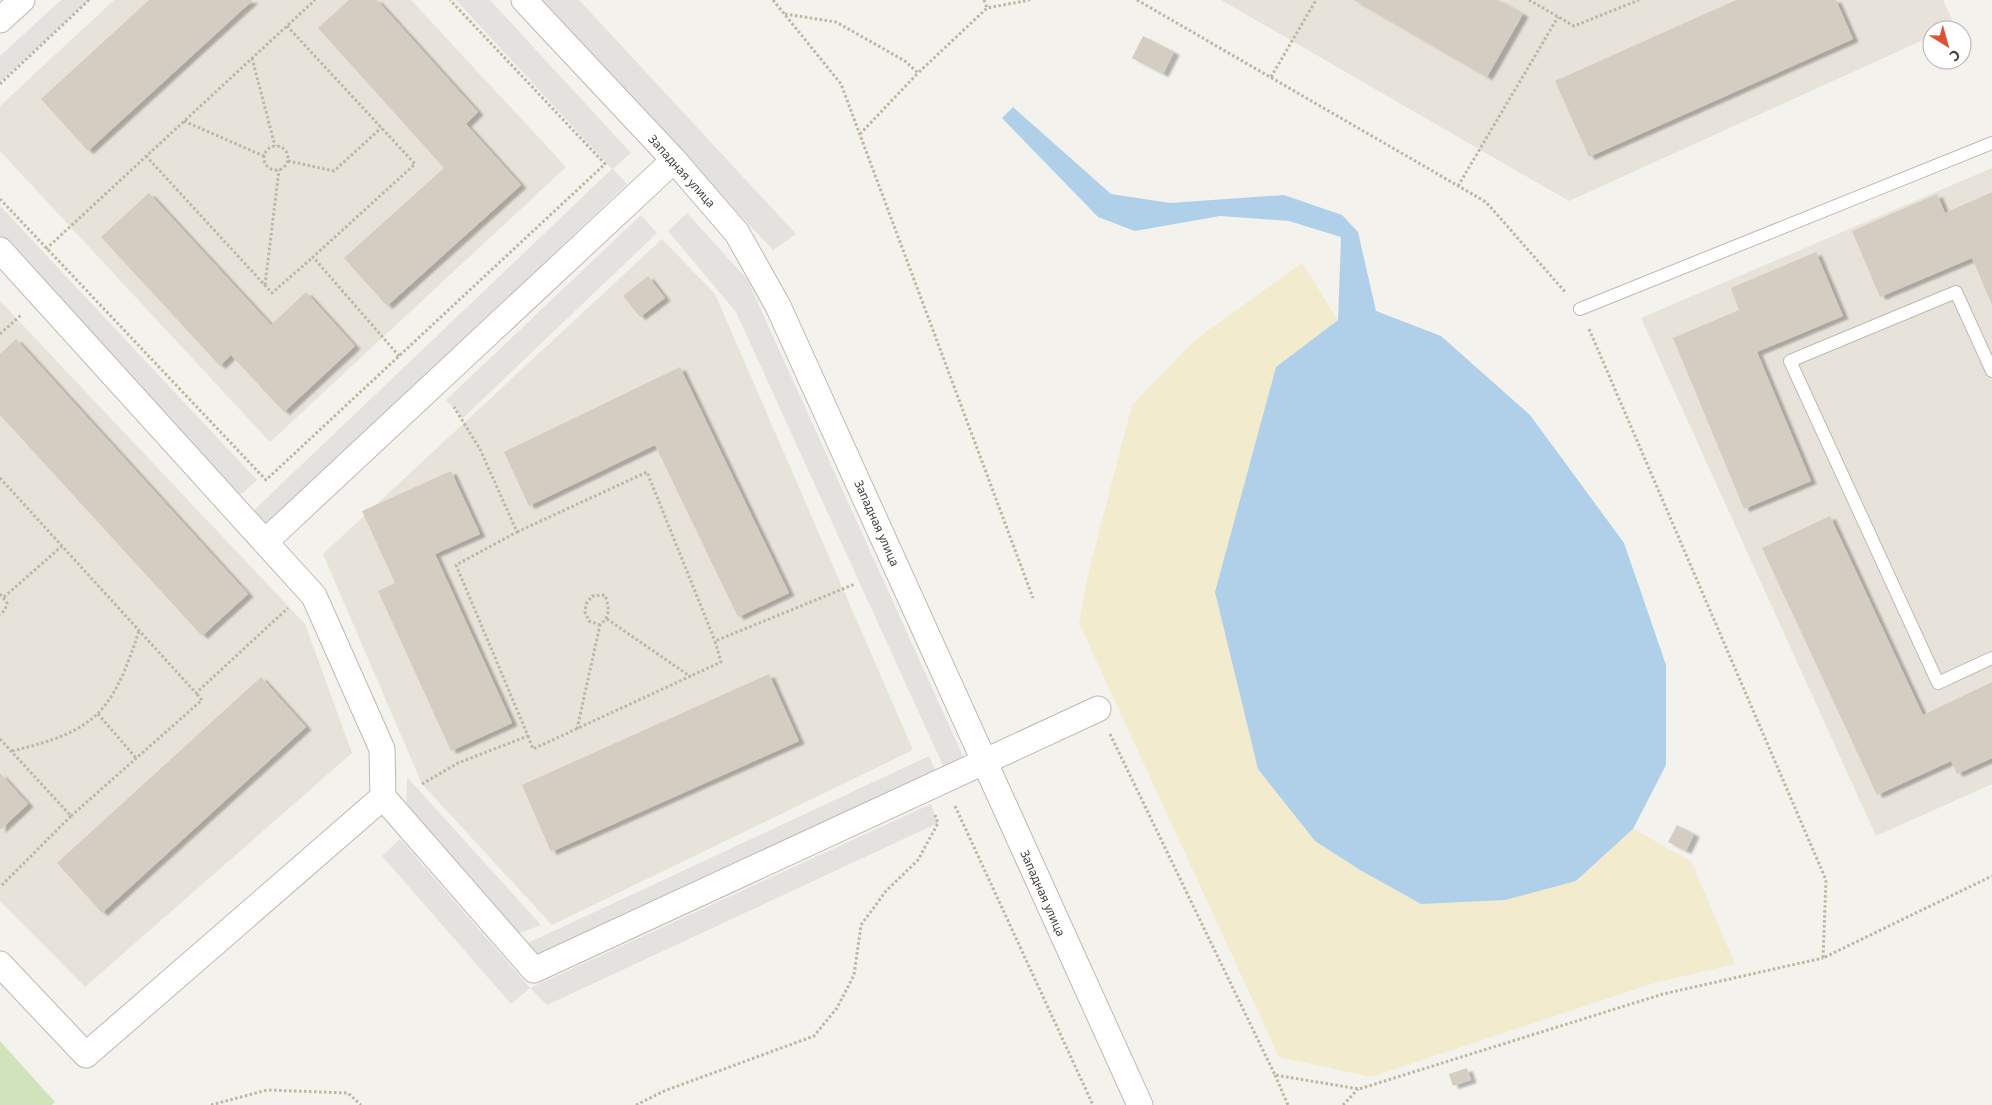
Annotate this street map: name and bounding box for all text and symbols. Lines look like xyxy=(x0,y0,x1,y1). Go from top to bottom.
north arrow xyxy=(1922,20,1972,70)
text: С xyxy=(1946,45,1964,66)
street label: Западная улица xyxy=(645,131,719,211)
street label: Западная улица xyxy=(850,477,904,569)
street label: Западная улица xyxy=(1016,847,1070,939)

